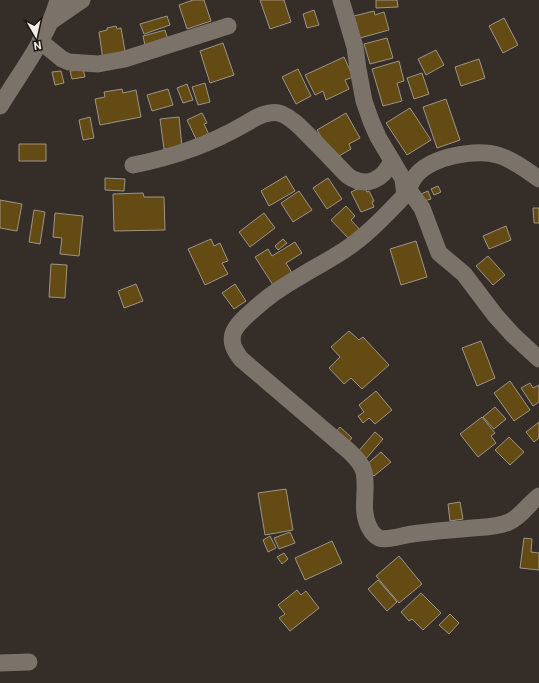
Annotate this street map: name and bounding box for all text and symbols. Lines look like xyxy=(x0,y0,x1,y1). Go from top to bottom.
north arrow xyxy=(16,16,56,56)
text: N xyxy=(32,38,42,52)

